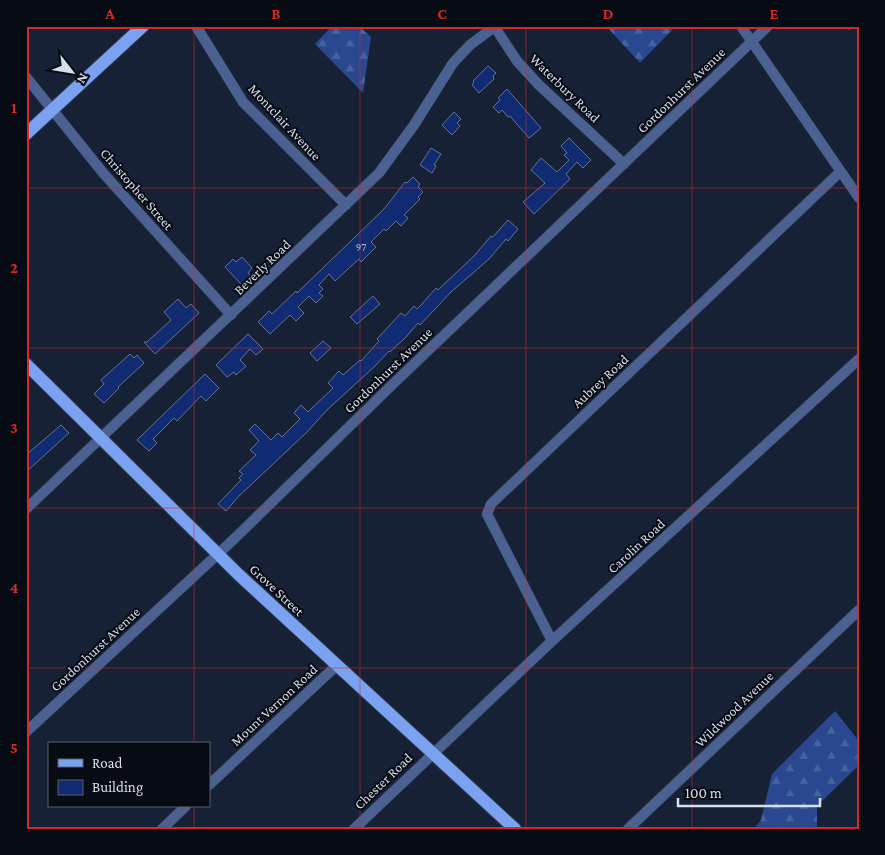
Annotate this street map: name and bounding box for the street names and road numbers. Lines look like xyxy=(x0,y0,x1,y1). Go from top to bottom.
street label: Gordonhurst Avenue xyxy=(634,44,728,136)
street label: Waterbury Road xyxy=(527,51,604,126)
street label: Montclair Avenue xyxy=(245,80,325,164)
street label: Christopher Street xyxy=(97,145,177,233)
street label: Beverly Road xyxy=(230,236,294,298)
street label: Gordonhurst Avenue xyxy=(341,324,435,416)
street label: Aubrey Road xyxy=(569,351,632,411)
street label: Carolin Road xyxy=(604,515,668,576)
street label: Grove Street xyxy=(247,561,308,619)
street label: Gordonhurst Avenue xyxy=(47,604,143,694)
street label: Mount Vernon Road xyxy=(227,660,321,749)
street label: Wildwood Avenue xyxy=(692,668,776,750)
street label: Chester Road xyxy=(351,749,416,812)

